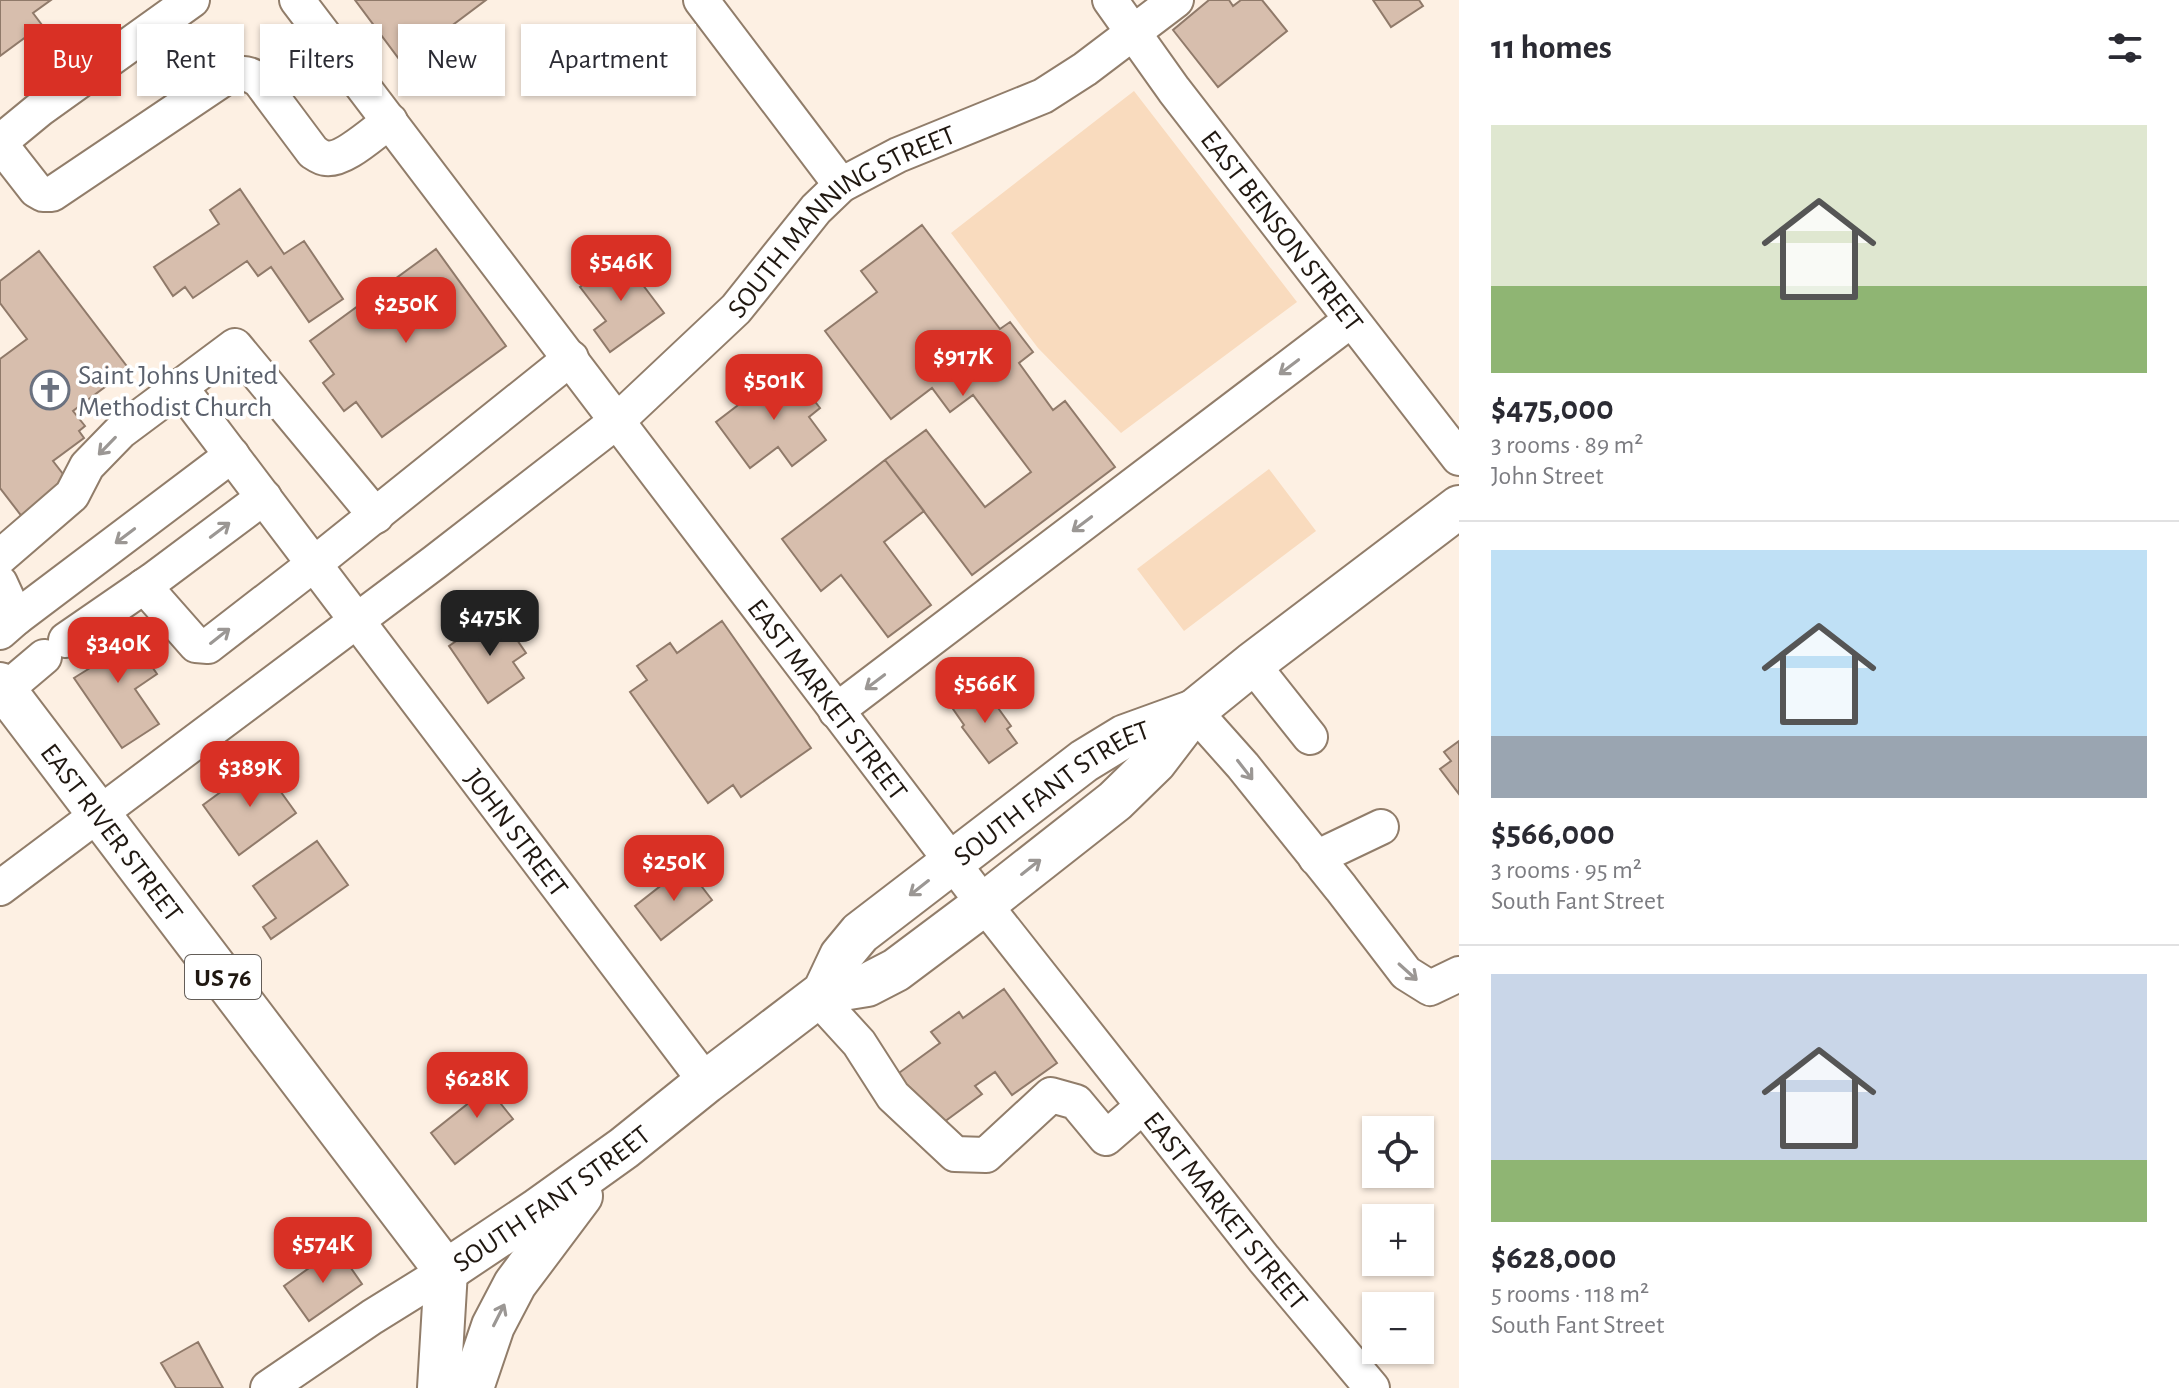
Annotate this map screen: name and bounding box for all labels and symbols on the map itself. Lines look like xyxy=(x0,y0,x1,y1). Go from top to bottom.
street label: SOUTH MANNING STREET xyxy=(723,121,960,323)
street label: EAST BENSON STREET xyxy=(1195,126,1368,338)
pin: $546K xyxy=(565,235,677,303)
pin: $250K xyxy=(350,277,462,345)
pin: $917K xyxy=(907,330,1019,398)
pin: $501K xyxy=(718,354,830,422)
one-way arrow xyxy=(1279,358,1300,375)
place label: Saint Johns United Methodist Church xyxy=(78,362,278,422)
church icon: Saint Johns United Methodist Church xyxy=(29,369,71,411)
one-way arrow xyxy=(98,436,117,455)
one-way arrow xyxy=(1072,516,1093,533)
one-way arrow xyxy=(209,522,231,538)
one-way arrow xyxy=(115,527,136,544)
pin: $475K xyxy=(434,590,546,658)
street label: EAST MARKET STREET xyxy=(741,594,912,806)
pin: $340K xyxy=(62,617,174,685)
one-way arrow xyxy=(209,628,230,645)
pin: $566K xyxy=(929,657,1041,725)
one-way arrow xyxy=(865,673,886,690)
street label: SOUTH FANT STREET xyxy=(949,716,1154,872)
street label: EAST RIVER STREET xyxy=(35,739,187,928)
pin: $389K xyxy=(194,741,306,809)
one-way arrow xyxy=(1236,759,1254,780)
street label: JOHN STREET xyxy=(459,765,573,903)
pin: $250K xyxy=(618,835,730,903)
one-way arrow xyxy=(1020,859,1041,876)
one-way arrow xyxy=(909,879,930,897)
road number: US 76 xyxy=(185,955,261,999)
one-way arrow xyxy=(1398,962,1418,981)
pin: $628K xyxy=(421,1052,533,1120)
street label: EAST MARKET STREET xyxy=(1138,1107,1312,1316)
street label: SOUTH FANT STREET xyxy=(449,1121,656,1278)
pin: $574K xyxy=(267,1217,379,1285)
one-way arrow xyxy=(492,1304,507,1328)

